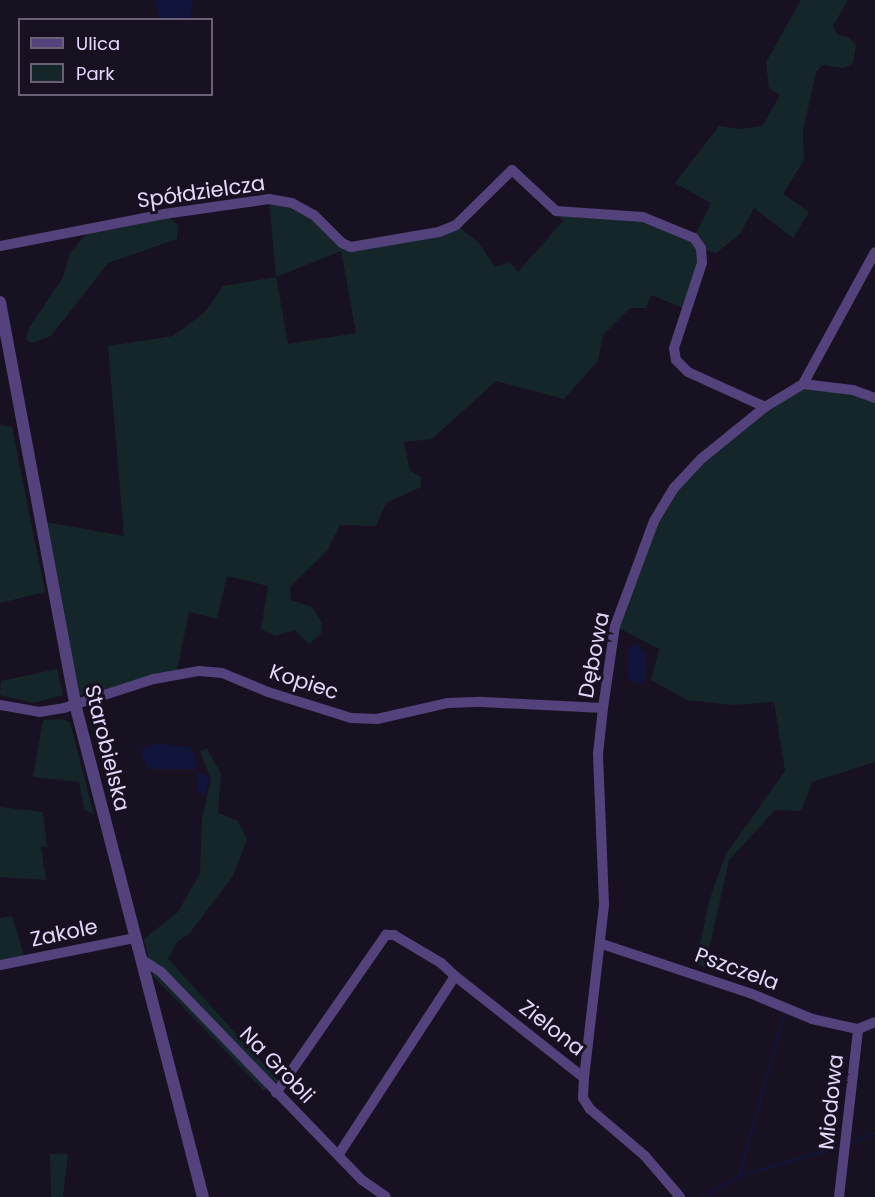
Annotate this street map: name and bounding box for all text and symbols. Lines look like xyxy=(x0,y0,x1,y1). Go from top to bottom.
legend xyxy=(18,18,213,96)
text: Ulica xyxy=(76,31,120,56)
text: Park xyxy=(76,61,115,86)
street label: Spółdzielcza xyxy=(135,171,267,213)
street label: Dębowa xyxy=(573,610,615,700)
street label: Kopiec xyxy=(266,659,342,705)
street label: Starobielska xyxy=(79,682,135,814)
street label: Zakole xyxy=(28,914,100,952)
street label: Pszczela xyxy=(692,942,782,996)
street label: Zielona xyxy=(514,995,590,1061)
street label: Na Grobli xyxy=(234,1021,320,1109)
street label: Miodowa xyxy=(813,1053,849,1151)

